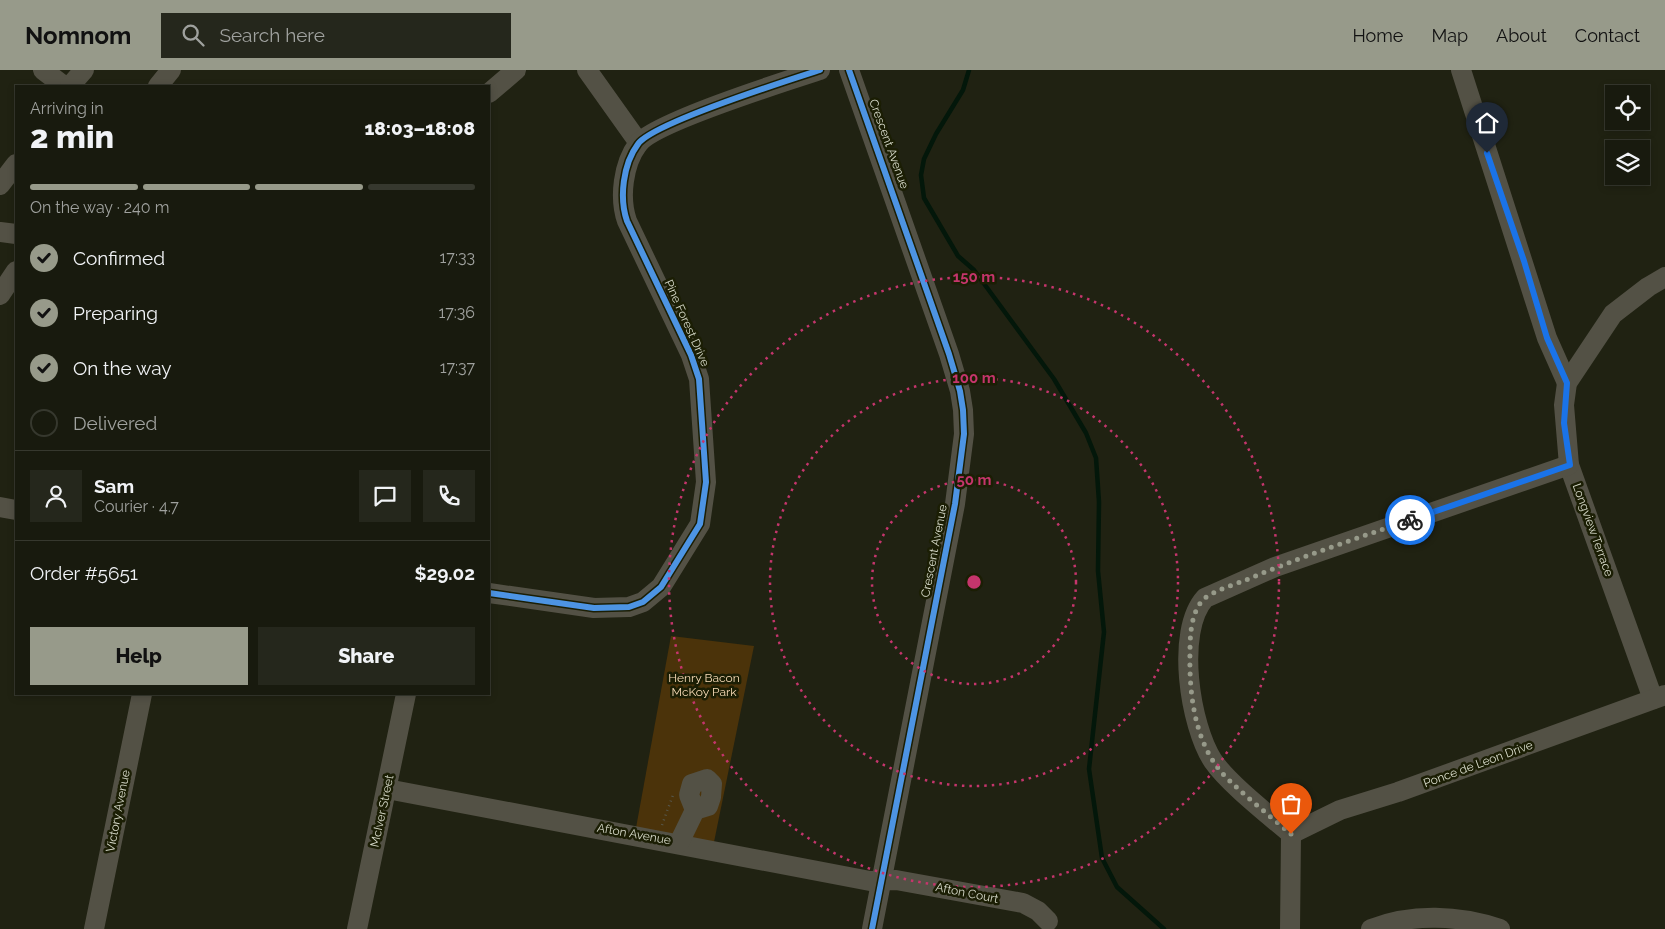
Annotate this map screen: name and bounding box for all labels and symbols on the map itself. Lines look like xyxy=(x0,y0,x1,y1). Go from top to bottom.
street label: Crescent Avenue xyxy=(866,97,912,191)
pin xyxy=(1466,102,1508,153)
text: 150 m xyxy=(953,268,995,286)
street label: Pine Forest Drive xyxy=(662,277,712,369)
text: 100 m xyxy=(952,369,996,387)
text: 50 m xyxy=(956,471,992,489)
street label: Longview Terrace xyxy=(1570,482,1616,578)
courier xyxy=(1385,495,1435,545)
street label: Crescent Avenue xyxy=(918,503,950,599)
centre of rings xyxy=(965,573,983,591)
park label: Henry Bacon McKoy Park xyxy=(668,671,740,699)
street label: Ponce de Leon Drive xyxy=(1421,738,1535,790)
street label: Victory Avenue xyxy=(103,769,133,853)
street label: McIver Street xyxy=(368,774,396,848)
pin xyxy=(1270,783,1312,834)
street label: Afton Avenue xyxy=(596,821,672,847)
street label: Afton Court xyxy=(934,880,1000,906)

